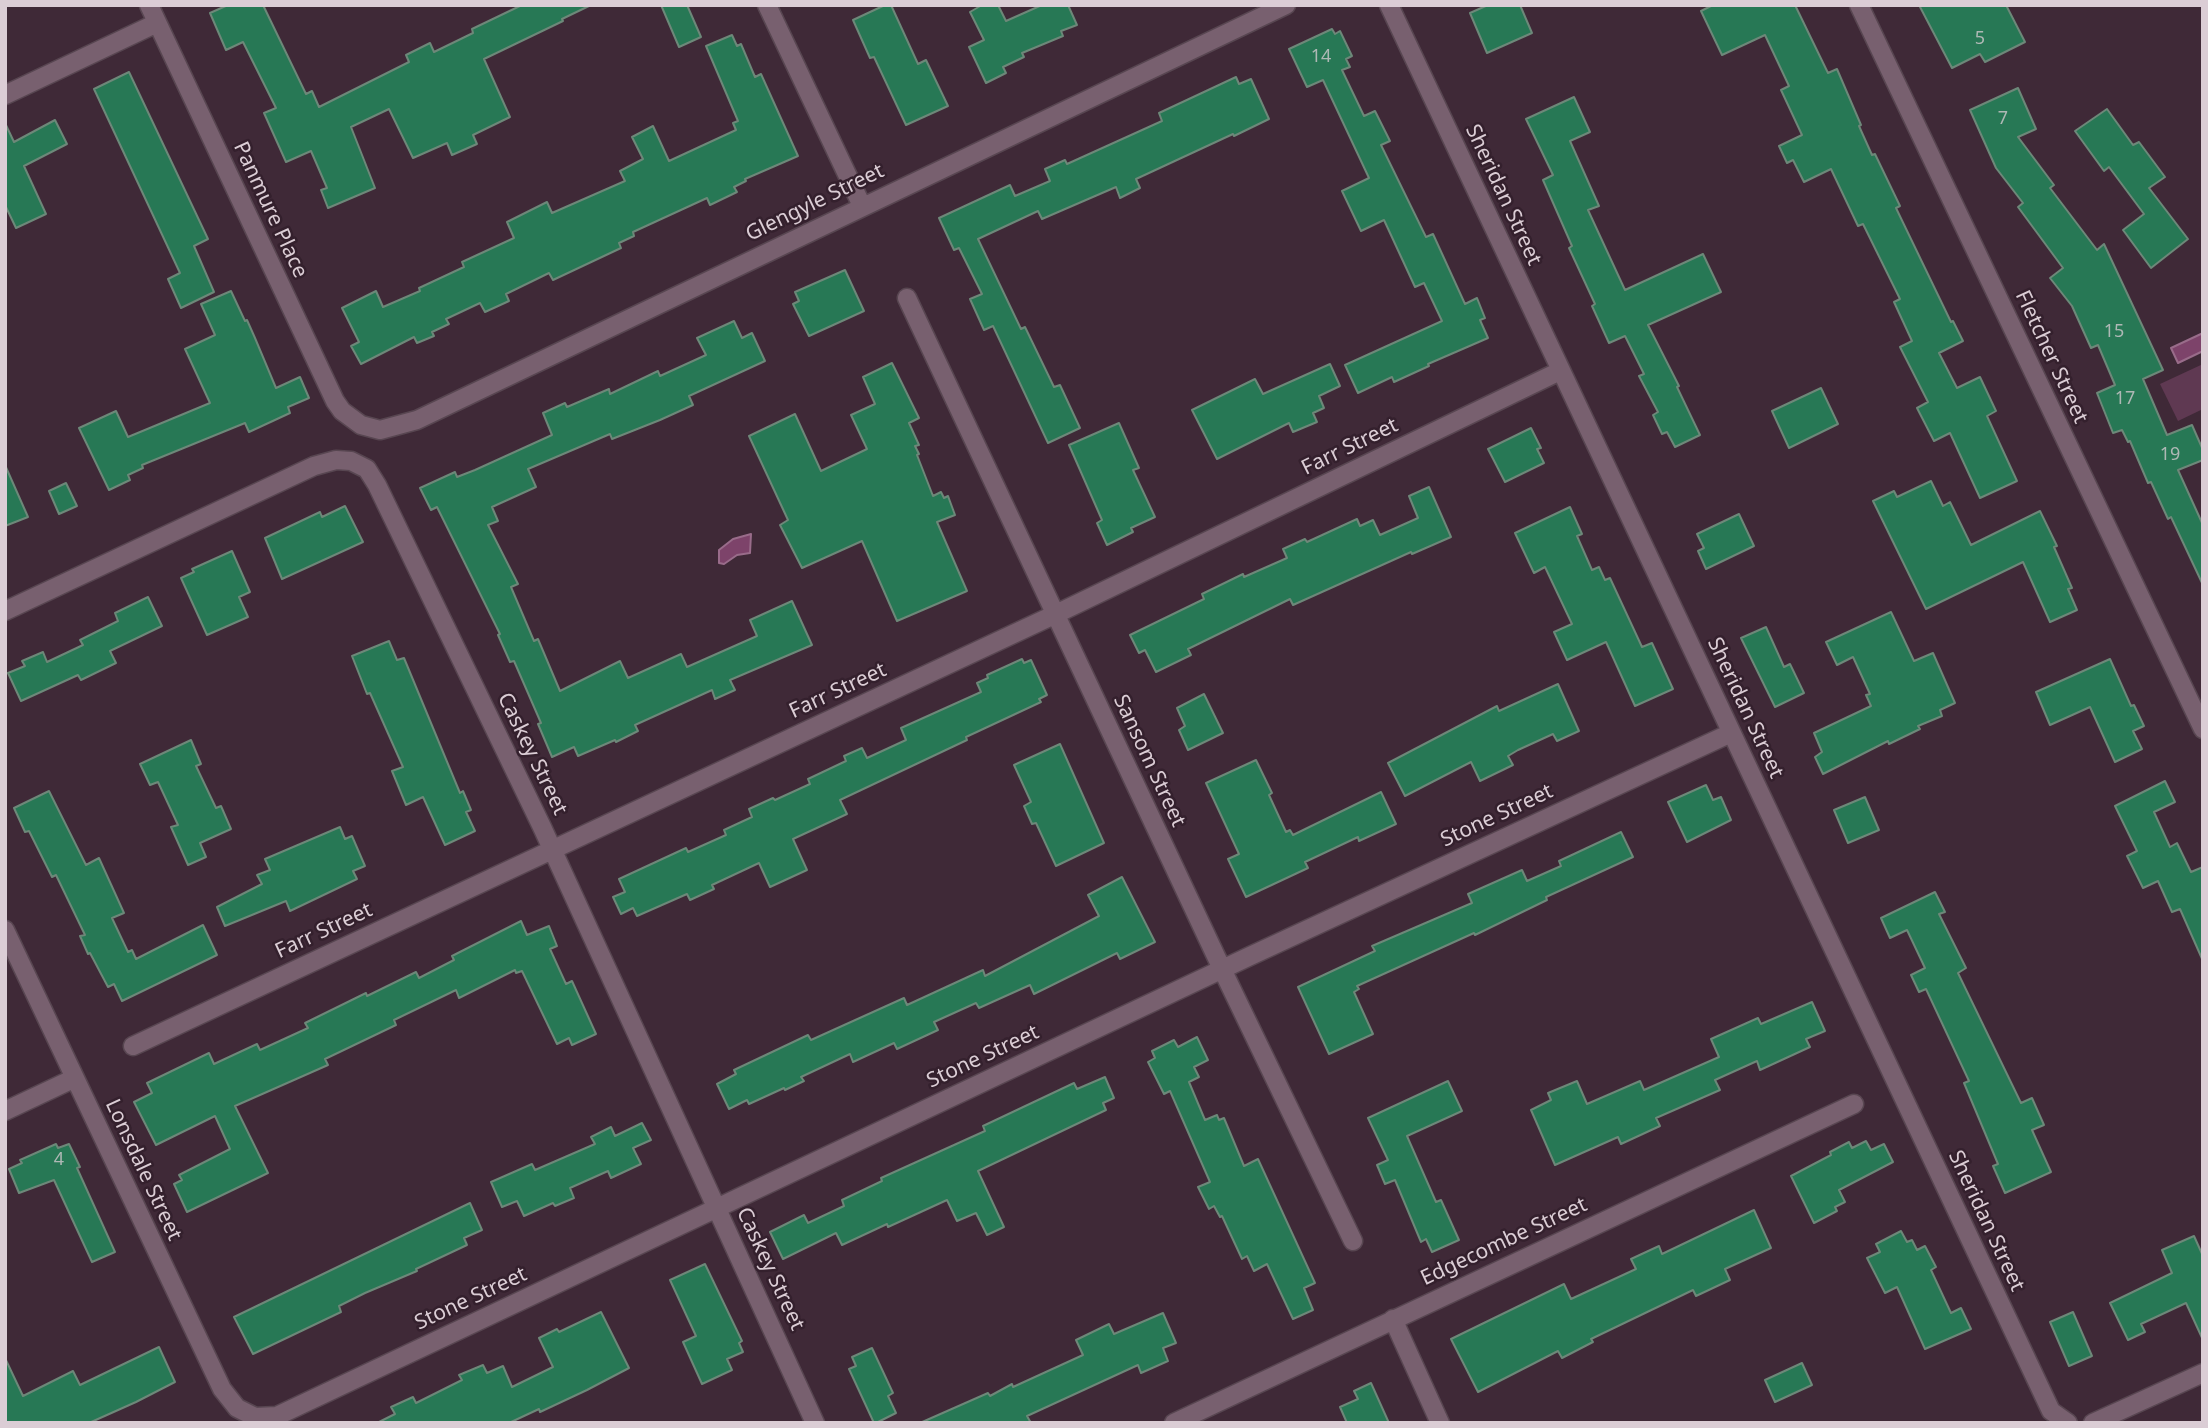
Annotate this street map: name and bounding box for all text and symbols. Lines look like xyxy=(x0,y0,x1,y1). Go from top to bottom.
house number: 5 xyxy=(1975,28,1985,50)
house number: 14 xyxy=(1311,46,1331,68)
house number: 7 xyxy=(1998,108,2008,130)
street label: Sheridan Street xyxy=(1459,121,1547,269)
street label: Panmure Place xyxy=(227,138,313,282)
street label: Glengyle Street xyxy=(742,159,888,247)
street label: Fletcher Street xyxy=(2009,287,2093,427)
house number: 15 xyxy=(2104,321,2124,343)
house number: 17 xyxy=(2115,388,2135,410)
street label: Farr Street xyxy=(1298,413,1402,481)
house number: 19 xyxy=(2160,444,2180,466)
street label: Sheridan Street xyxy=(1701,634,1789,782)
street label: Farr Street xyxy=(785,658,891,724)
street label: Caskey Street xyxy=(492,689,572,819)
street label: Sansom Street xyxy=(1107,691,1191,831)
street label: Stone Street xyxy=(1437,779,1557,853)
street label: Farr Street xyxy=(271,898,377,964)
street label: Stone Street xyxy=(923,1020,1043,1094)
street label: Lonsdale Street xyxy=(99,1095,187,1245)
street label: Sheridan Street xyxy=(1942,1147,2030,1295)
house number: 4 xyxy=(54,1149,64,1171)
street label: Edgecombe Street xyxy=(1417,1192,1591,1292)
street label: Caskey Street xyxy=(731,1204,809,1334)
street label: Stone Street xyxy=(411,1262,531,1336)

